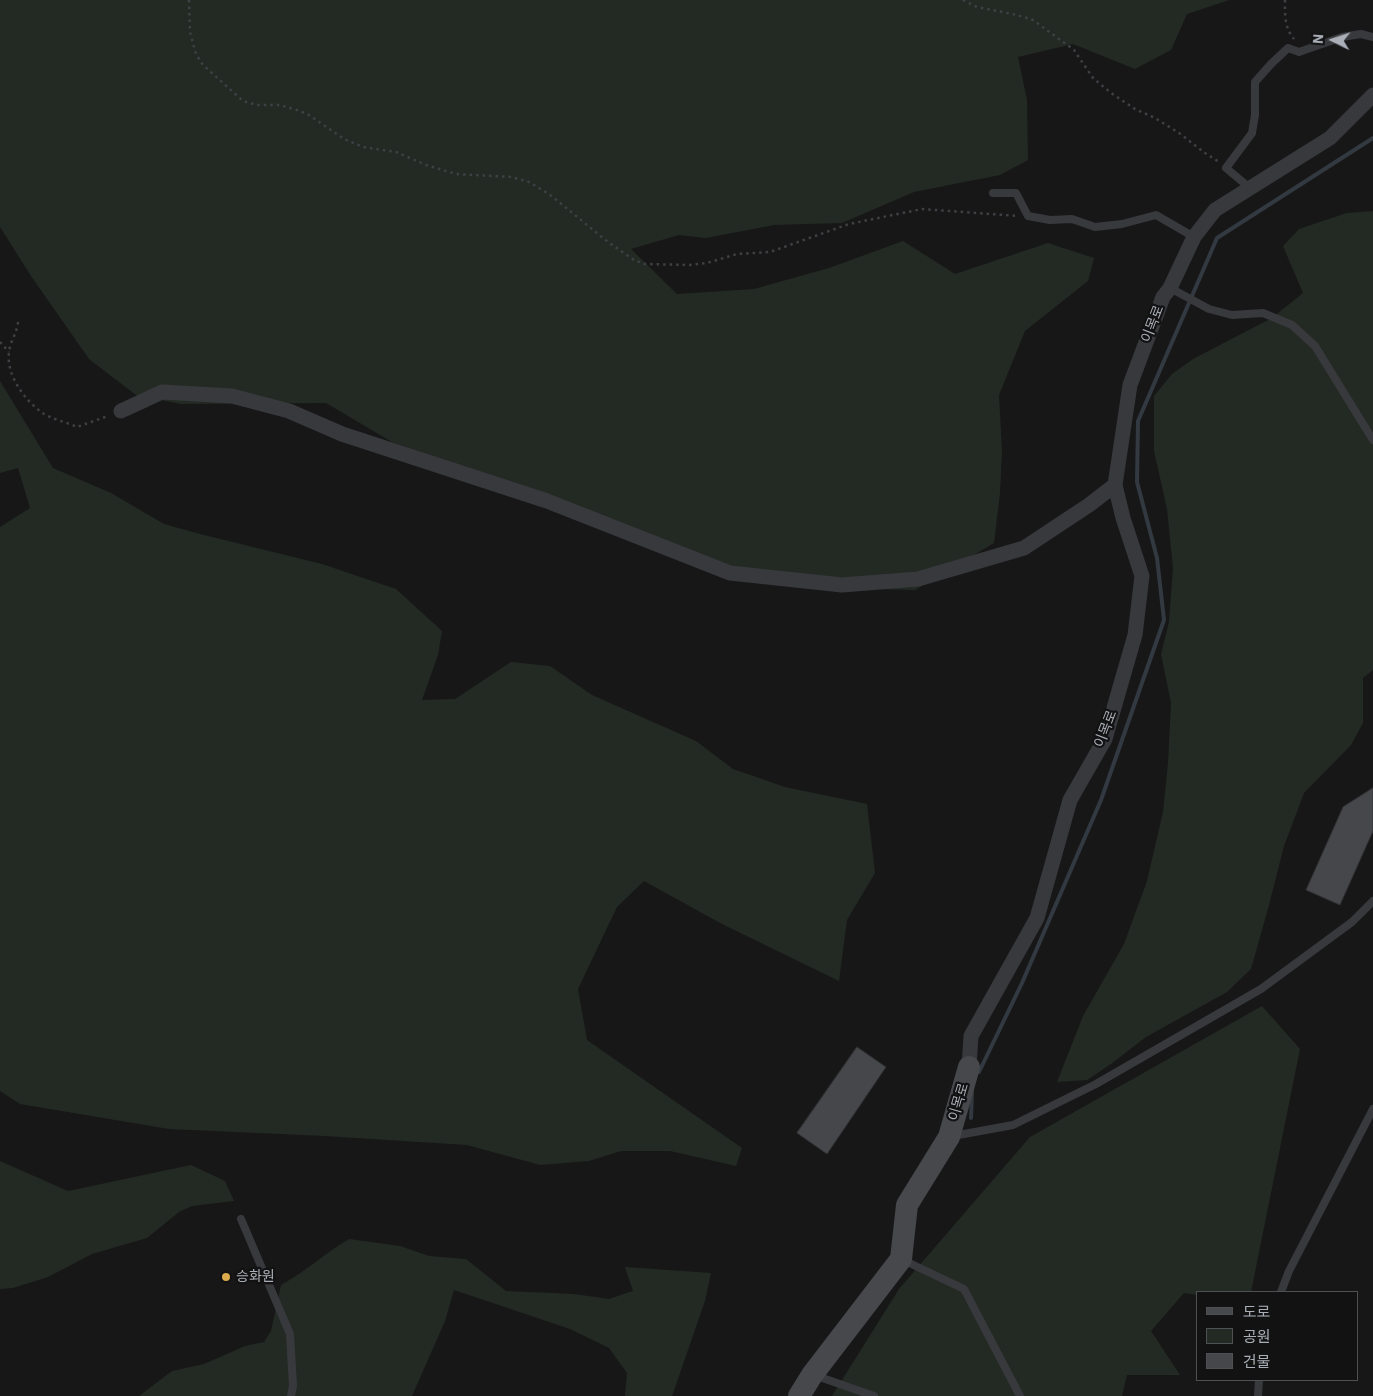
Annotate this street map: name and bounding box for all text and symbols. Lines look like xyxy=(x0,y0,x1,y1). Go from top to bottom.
north arrow xyxy=(1308,15,1358,65)
text: N xyxy=(1309,33,1327,45)
street label: 이목로 xyxy=(1138,303,1168,345)
street label: 이목로 xyxy=(1091,708,1121,750)
street label: 이목로 xyxy=(946,1081,972,1123)
place label: 승화원 xyxy=(236,1269,275,1285)
marker: 승화원 xyxy=(220,1271,232,1283)
legend xyxy=(1196,1291,1358,1381)
text: 도로 xyxy=(1243,1302,1271,1321)
text: 공원 xyxy=(1243,1327,1271,1346)
text: 건물 xyxy=(1243,1352,1271,1371)

